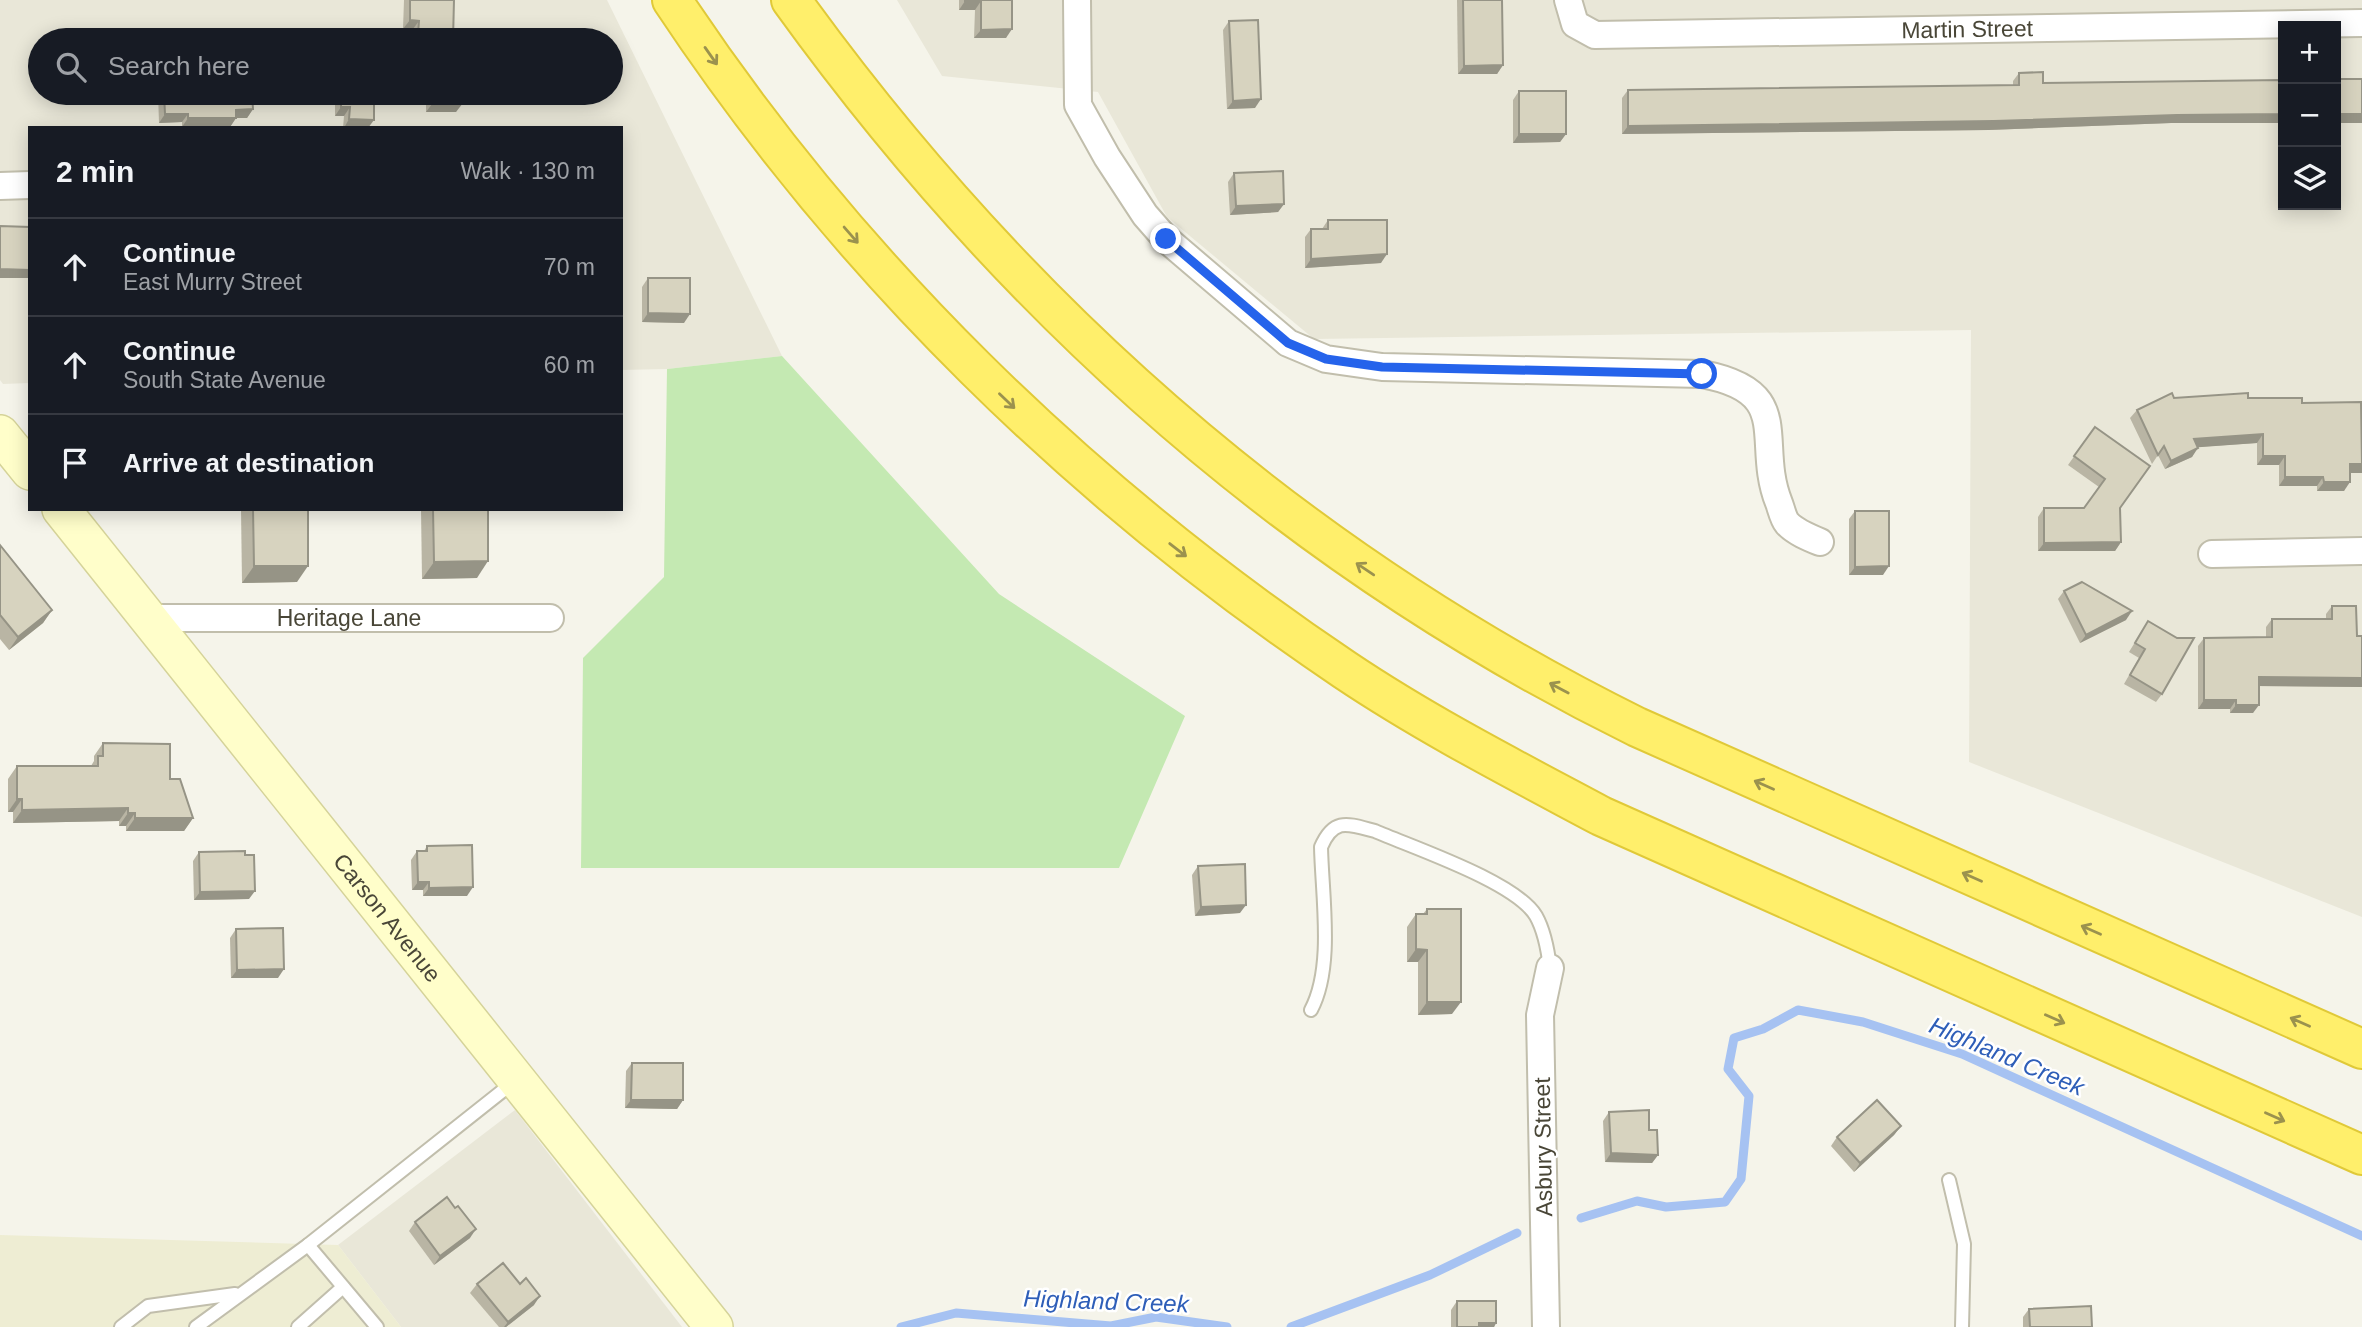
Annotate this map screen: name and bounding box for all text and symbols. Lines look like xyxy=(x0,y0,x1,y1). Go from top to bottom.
street label: Martin Street xyxy=(1901,15,2034,43)
map controls xyxy=(2278,21,2341,210)
button: + xyxy=(2278,21,2341,84)
search box xyxy=(28,28,623,105)
one-way arrow xyxy=(704,46,718,65)
icon: search xyxy=(52,48,90,86)
text: Search here xyxy=(108,51,250,81)
button: − xyxy=(2278,84,2341,147)
button: layers xyxy=(2278,147,2341,210)
text: 2 min xyxy=(56,155,134,188)
text: Walk · 130 m xyxy=(460,158,595,184)
route end xyxy=(1150,223,1181,254)
one-way arrow xyxy=(843,226,859,244)
text: Continue xyxy=(123,238,236,268)
icon: ahead xyxy=(56,248,94,286)
text: 70 m xyxy=(544,254,595,280)
text: East Murry Street xyxy=(123,269,302,295)
text: Continue xyxy=(123,336,236,366)
icon: ahead xyxy=(56,346,94,384)
text: 60 m xyxy=(544,352,595,378)
route start xyxy=(1686,358,1717,389)
text: South State Avenue xyxy=(123,367,326,393)
one-way arrow xyxy=(998,392,1015,409)
icon: arrive xyxy=(56,444,94,482)
text: Arrive at destination xyxy=(123,448,374,478)
one-way arrow xyxy=(1168,543,1187,558)
one-way arrow xyxy=(1356,561,1375,576)
street label: Heritage Lane xyxy=(277,605,421,631)
one-way arrow xyxy=(1549,680,1570,694)
one-way arrow xyxy=(1754,778,1775,791)
street label: Carson Avenue xyxy=(328,848,446,987)
one-way arrow xyxy=(1962,870,1984,883)
one-way arrow xyxy=(2081,923,2103,936)
water label: Highland Creek xyxy=(1926,1011,2090,1102)
one-way arrow xyxy=(2044,1013,2065,1026)
one-way arrow xyxy=(2289,1015,2311,1028)
street label: Asbury Street xyxy=(1529,1077,1557,1217)
one-way arrow xyxy=(2264,1111,2286,1124)
water label: Highland Creek xyxy=(1023,1285,1191,1317)

